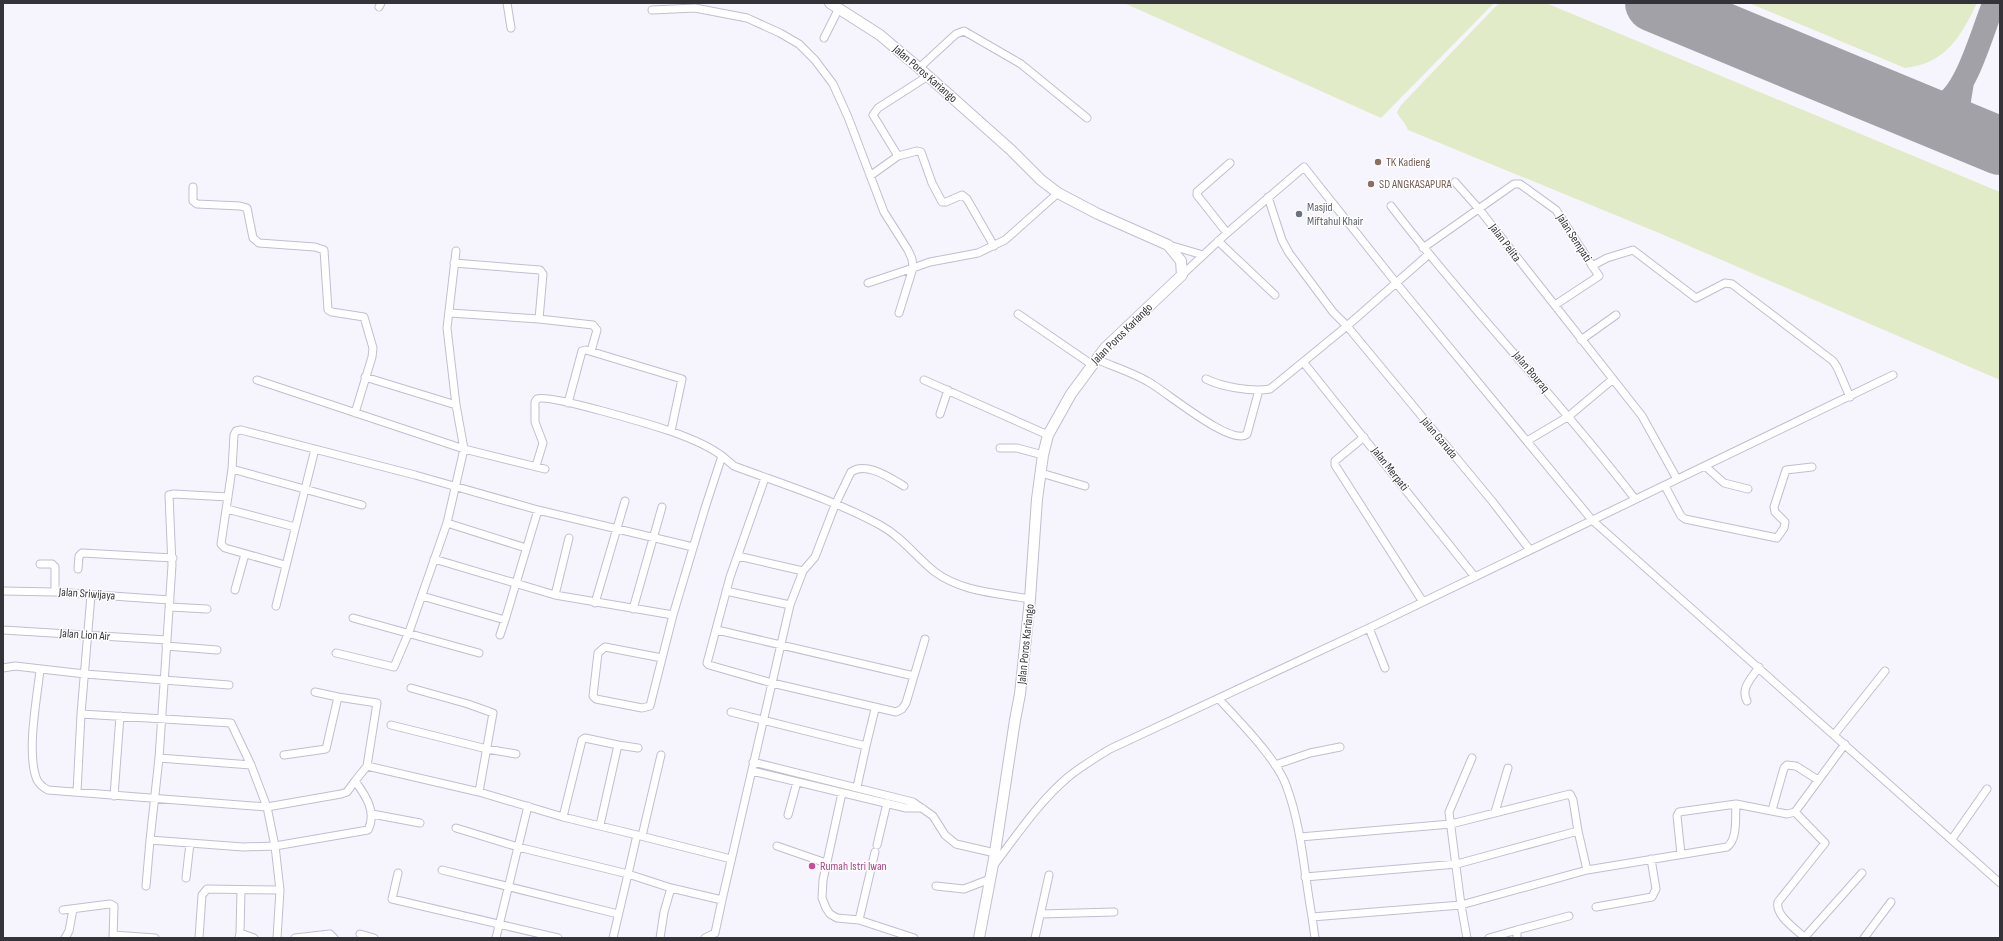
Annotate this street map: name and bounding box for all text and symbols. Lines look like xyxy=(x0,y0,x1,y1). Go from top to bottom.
street label: Jalan Poros Kariango xyxy=(889,41,960,106)
place label: TK Kadieng xyxy=(1386,155,1430,170)
marker: TK Kadieng xyxy=(1373,157,1383,167)
place label: SD ANGKASAPURA xyxy=(1379,177,1453,192)
marker: SD ANGKASAPURA xyxy=(1366,179,1376,189)
place label: Masjid Miftahul Khair xyxy=(1307,200,1364,229)
marker: Masjid Miftahul Khair xyxy=(1294,209,1304,219)
street label: Jalan Sempati xyxy=(1552,210,1595,265)
street label: Jalan Pelita xyxy=(1485,220,1524,265)
street label: Jalan Poros Kariango xyxy=(1087,300,1156,369)
street label: Jalan Bouraq xyxy=(1509,348,1553,396)
street label: Jalan Garuda xyxy=(1417,413,1461,462)
street label: Jalan Merpati xyxy=(1368,443,1412,494)
street label: Jalan Sriwijaya xyxy=(57,584,116,603)
street label: Jalan Poros Kariango xyxy=(1014,603,1038,686)
street label: Jalan Lion Air xyxy=(58,626,111,644)
place label: Rumah Istri Iwan xyxy=(820,859,887,874)
marker: Rumah Istri Iwan xyxy=(807,861,817,871)

